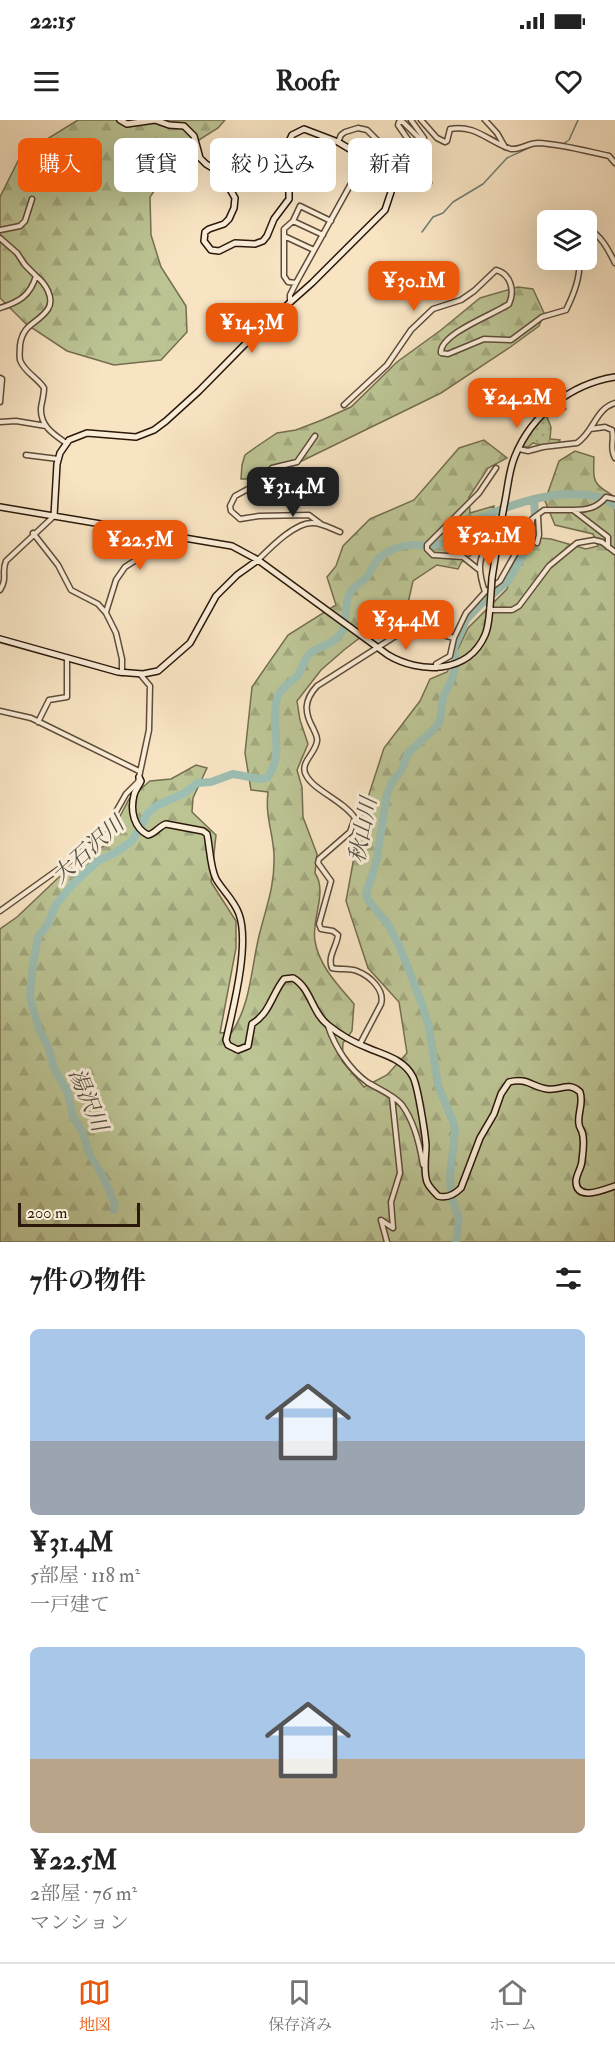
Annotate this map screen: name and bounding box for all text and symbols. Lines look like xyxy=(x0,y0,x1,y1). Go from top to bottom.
text: 22:15 xyxy=(30,7,75,35)
icon: menu xyxy=(30,65,63,98)
text: Roofr xyxy=(276,65,339,98)
icon: heart xyxy=(552,65,585,98)
chip: 購入 xyxy=(18,138,102,192)
chip: 賃貸 xyxy=(114,138,198,192)
chip: 絞り込み xyxy=(210,138,336,192)
chip: 新着 xyxy=(348,138,432,192)
map controls xyxy=(537,210,597,270)
button: layers xyxy=(537,210,597,270)
pin: ¥30.1M xyxy=(365,261,463,312)
text: ¥30.1M xyxy=(382,268,446,293)
pin: ¥14.3M xyxy=(203,303,301,354)
text: ¥14.3M xyxy=(220,310,284,335)
pin: ¥24.2M xyxy=(468,378,566,429)
text: ¥24.2M xyxy=(482,385,552,410)
pin: ¥31.4M xyxy=(244,467,342,518)
text: ¥31.4M xyxy=(261,474,325,499)
pin: ¥52.1M xyxy=(440,516,538,567)
pin: ¥22.5M xyxy=(91,520,189,571)
text: ¥52.1M xyxy=(457,523,521,548)
text: ¥22.5M xyxy=(106,527,174,552)
pin: ¥34.4M xyxy=(357,600,455,651)
text: ¥34.4M xyxy=(372,607,440,632)
water label: 秋山川 xyxy=(343,793,383,865)
water label: 大石沢川 xyxy=(46,809,132,890)
water label: 湯沢川 xyxy=(62,1064,115,1138)
scale bar xyxy=(18,1200,140,1228)
text: 200 m xyxy=(27,1203,67,1223)
icon: filters xyxy=(552,1262,585,1295)
text: 7件の物件 xyxy=(30,1265,146,1297)
icon: home xyxy=(254,1368,362,1476)
text: ¥31.4M xyxy=(30,1527,113,1559)
text: 5部屋 · 118 m² xyxy=(30,1563,140,1588)
text: 一戸建て xyxy=(30,1592,110,1617)
icon: home xyxy=(254,1686,362,1794)
text: ¥22.5M xyxy=(30,1845,117,1877)
text: 2部屋 · 76 m² xyxy=(30,1881,137,1906)
text: マンション xyxy=(30,1910,129,1935)
tab: 地図 xyxy=(78,1976,111,2035)
tab: 保存済み xyxy=(268,1976,332,2035)
tab: ホーム xyxy=(489,1976,537,2035)

